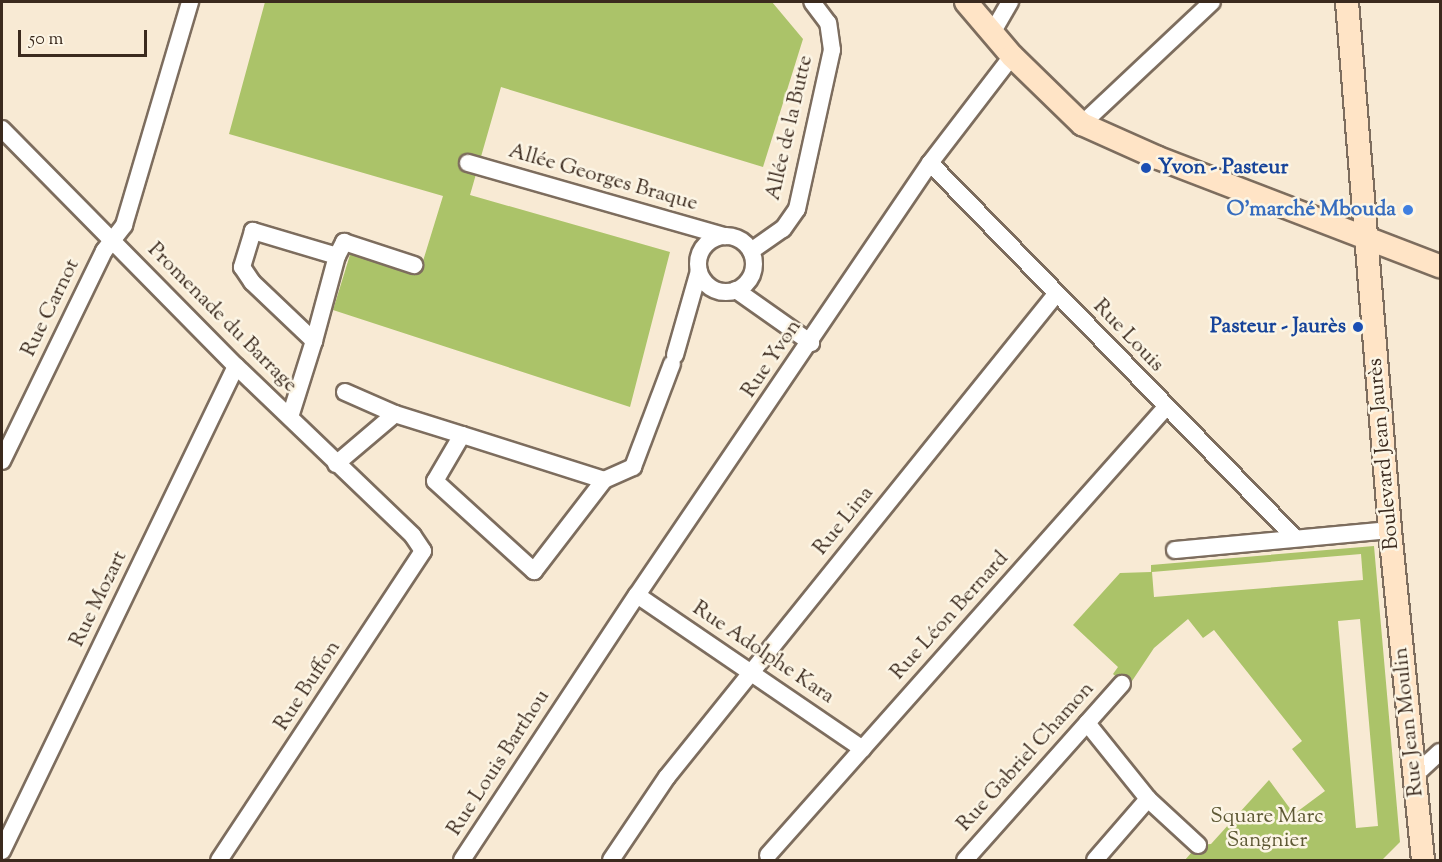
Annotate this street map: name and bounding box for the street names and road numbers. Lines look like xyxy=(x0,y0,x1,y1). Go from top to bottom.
street label: Allée de la Butte xyxy=(761,53,819,203)
street label: Allée Georges Braque xyxy=(506,139,700,217)
street label: Promenade du Barrage xyxy=(142,238,302,398)
street label: Rue Carnot xyxy=(17,255,85,361)
street label: Rue Louis xyxy=(1087,294,1169,378)
street label: Rue Yvon xyxy=(737,315,807,403)
street label: Boulevard Jean Jaurès xyxy=(1363,357,1405,551)
street label: Rue Lina xyxy=(809,481,879,561)
street label: Rue Mozart xyxy=(65,547,133,651)
street label: Rue Léon Bernard xyxy=(886,547,1014,685)
street label: Rue Adolphe Kara xyxy=(687,596,839,710)
street label: Rue Buffon xyxy=(270,636,346,736)
street label: Rue Jean Moulin xyxy=(1389,646,1429,798)
street label: Rue Gabriel Chamon xyxy=(952,677,1100,837)
street label: Rue Louis Barthou xyxy=(442,685,556,841)

